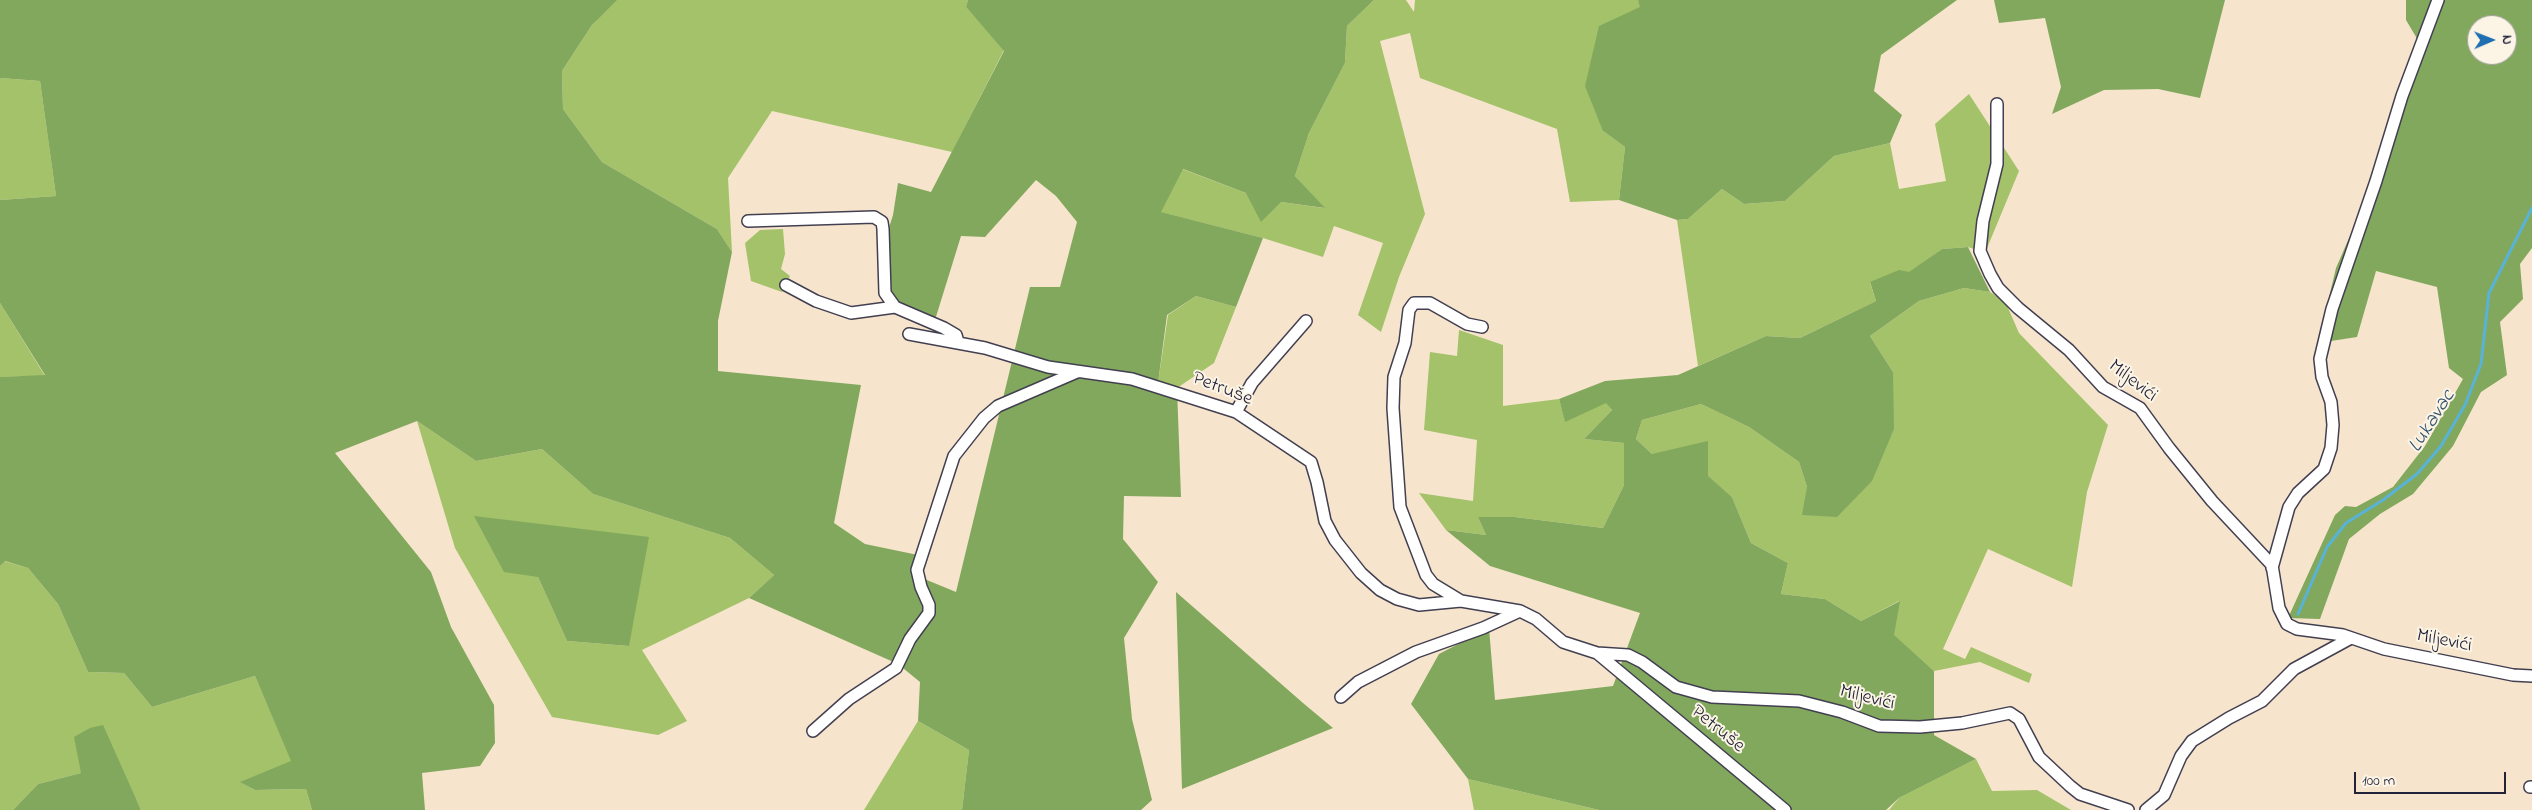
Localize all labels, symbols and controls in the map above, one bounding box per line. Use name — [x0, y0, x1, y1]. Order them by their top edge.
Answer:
north arrow — [2467, 15, 2517, 65]
text: N — [2496, 35, 2517, 45]
street label: Miljevići — [2103, 355, 2161, 409]
street label: Petruše — [1188, 368, 1256, 412]
water label: Lukavac — [2404, 386, 2462, 458]
street label: Miljevići — [2414, 625, 2474, 659]
street label: Miljevići — [1837, 681, 1897, 717]
street label: Petruše — [1685, 701, 1749, 759]
scale bar — [2357, 762, 2510, 794]
text: 100 m — [2362, 770, 2395, 792]

